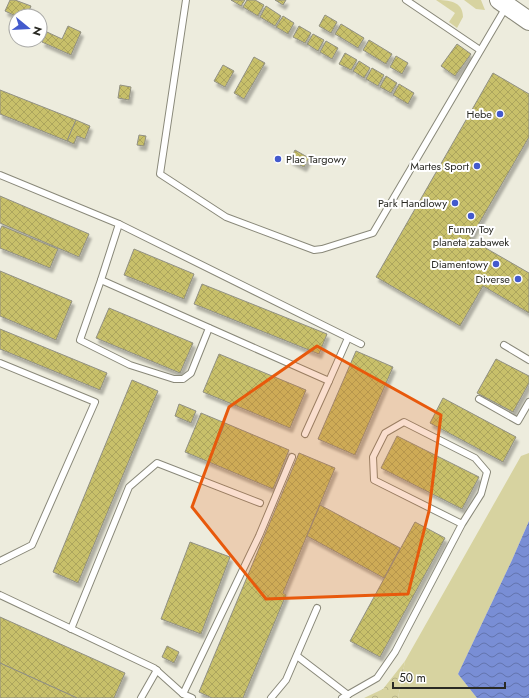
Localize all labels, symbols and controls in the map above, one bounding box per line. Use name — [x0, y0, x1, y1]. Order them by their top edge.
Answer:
north arrow — [8, 8, 48, 48]
text: N — [29, 24, 46, 38]
place label: Hebe — [467, 106, 492, 122]
marker: Hebe — [495, 109, 505, 119]
place label: Plac Targowy — [286, 151, 346, 167]
marker: Plac Targowy — [273, 154, 283, 164]
place label: Martes Sport — [410, 158, 469, 174]
marker: Martes Sport — [472, 161, 482, 171]
place label: Park Handlowy — [378, 195, 447, 211]
marker: Park Handlowy — [450, 198, 460, 208]
marker: Funny Toy planeta zabawek — [466, 211, 476, 221]
place label: Funny Toy planeta zabawek — [433, 221, 509, 250]
place label: Diamentowy — [431, 256, 488, 272]
marker: Diamentowy — [491, 259, 501, 269]
place label: Diverse — [475, 271, 510, 287]
marker: Diverse — [513, 274, 523, 284]
scale bar — [393, 664, 505, 690]
text: 50 m — [399, 669, 426, 687]

